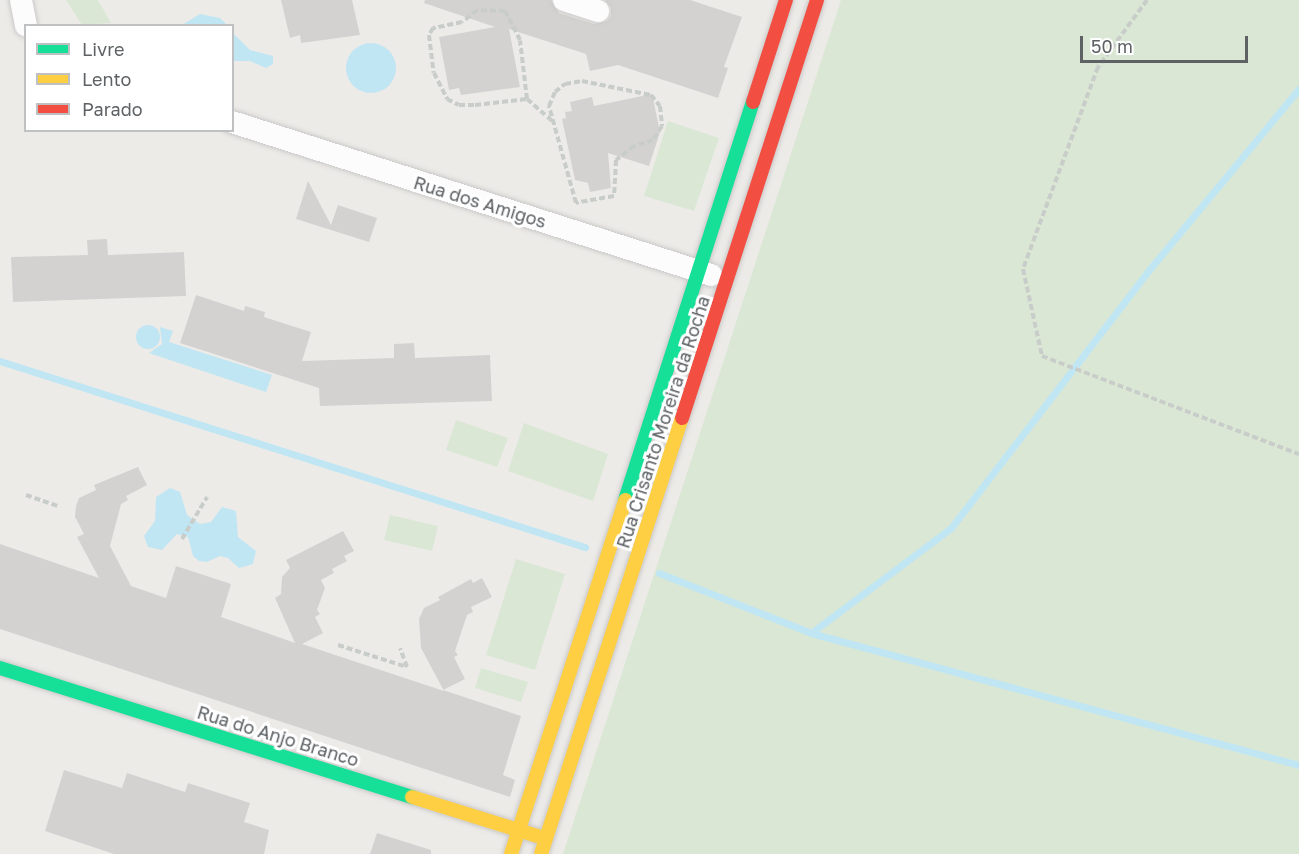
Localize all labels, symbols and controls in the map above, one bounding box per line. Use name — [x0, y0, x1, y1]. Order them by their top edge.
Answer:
legend — [24, 24, 234, 132]
scale bar — [1083, 24, 1251, 62]
text: 50 m — [1091, 35, 1133, 57]
text: Livre — [82, 38, 124, 60]
text: Lento — [82, 68, 131, 90]
text: Parado — [82, 98, 143, 120]
street label: Rua dos Amigos — [411, 172, 549, 232]
street label: Rua Crisanto Moreira da Rocha — [612, 293, 714, 551]
street label: Rua do Anjo Branco — [195, 701, 361, 771]

